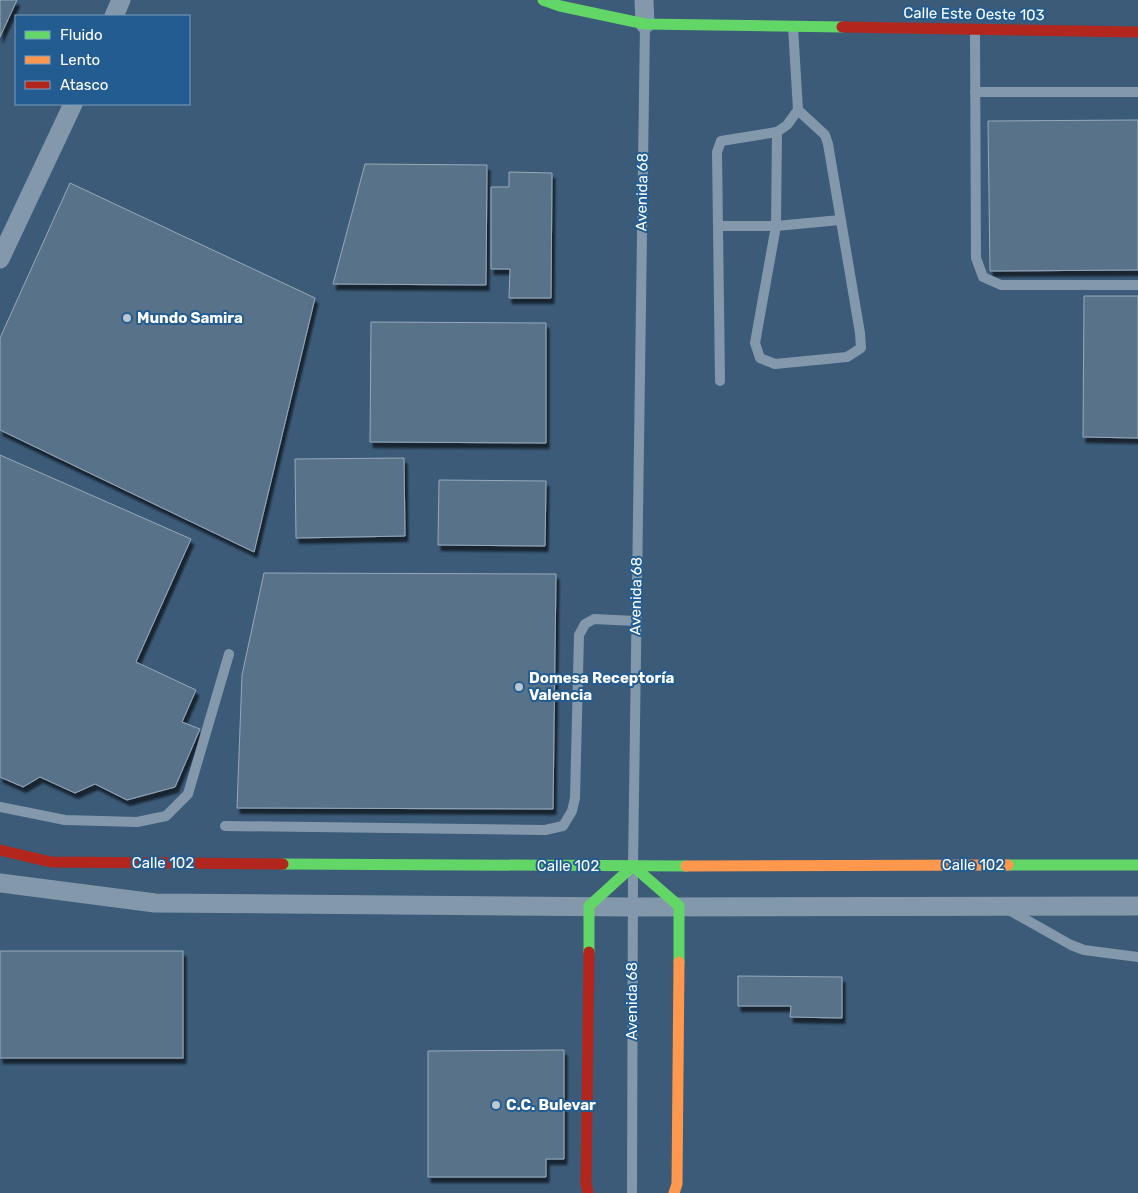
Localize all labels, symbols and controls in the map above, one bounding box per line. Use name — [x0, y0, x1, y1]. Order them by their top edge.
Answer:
street label: Calle Este Oeste 103 — [903, 4, 1045, 24]
legend — [15, 15, 190, 105]
text: Fluido — [60, 26, 103, 44]
text: Lento — [60, 51, 100, 69]
text: Atasco — [60, 76, 108, 94]
street label: Avenida 68 — [632, 153, 652, 231]
place label: Mundo Samira — [137, 309, 243, 327]
marker: Mundo Samira — [121, 312, 133, 324]
street label: Avenida 68 — [626, 557, 646, 635]
place label: Domesa Receptoría Valencia — [529, 669, 675, 704]
marker: Domesa Receptoría Valencia — [513, 681, 525, 693]
street label: Calle 102 — [132, 854, 194, 872]
street label: Calle 102 — [942, 856, 1004, 874]
street label: Calle 102 — [537, 857, 599, 875]
street label: Avenida 68 — [623, 962, 641, 1040]
place label: C.C. Bulevar — [506, 1096, 596, 1114]
marker: C.C. Bulevar — [490, 1099, 502, 1111]

